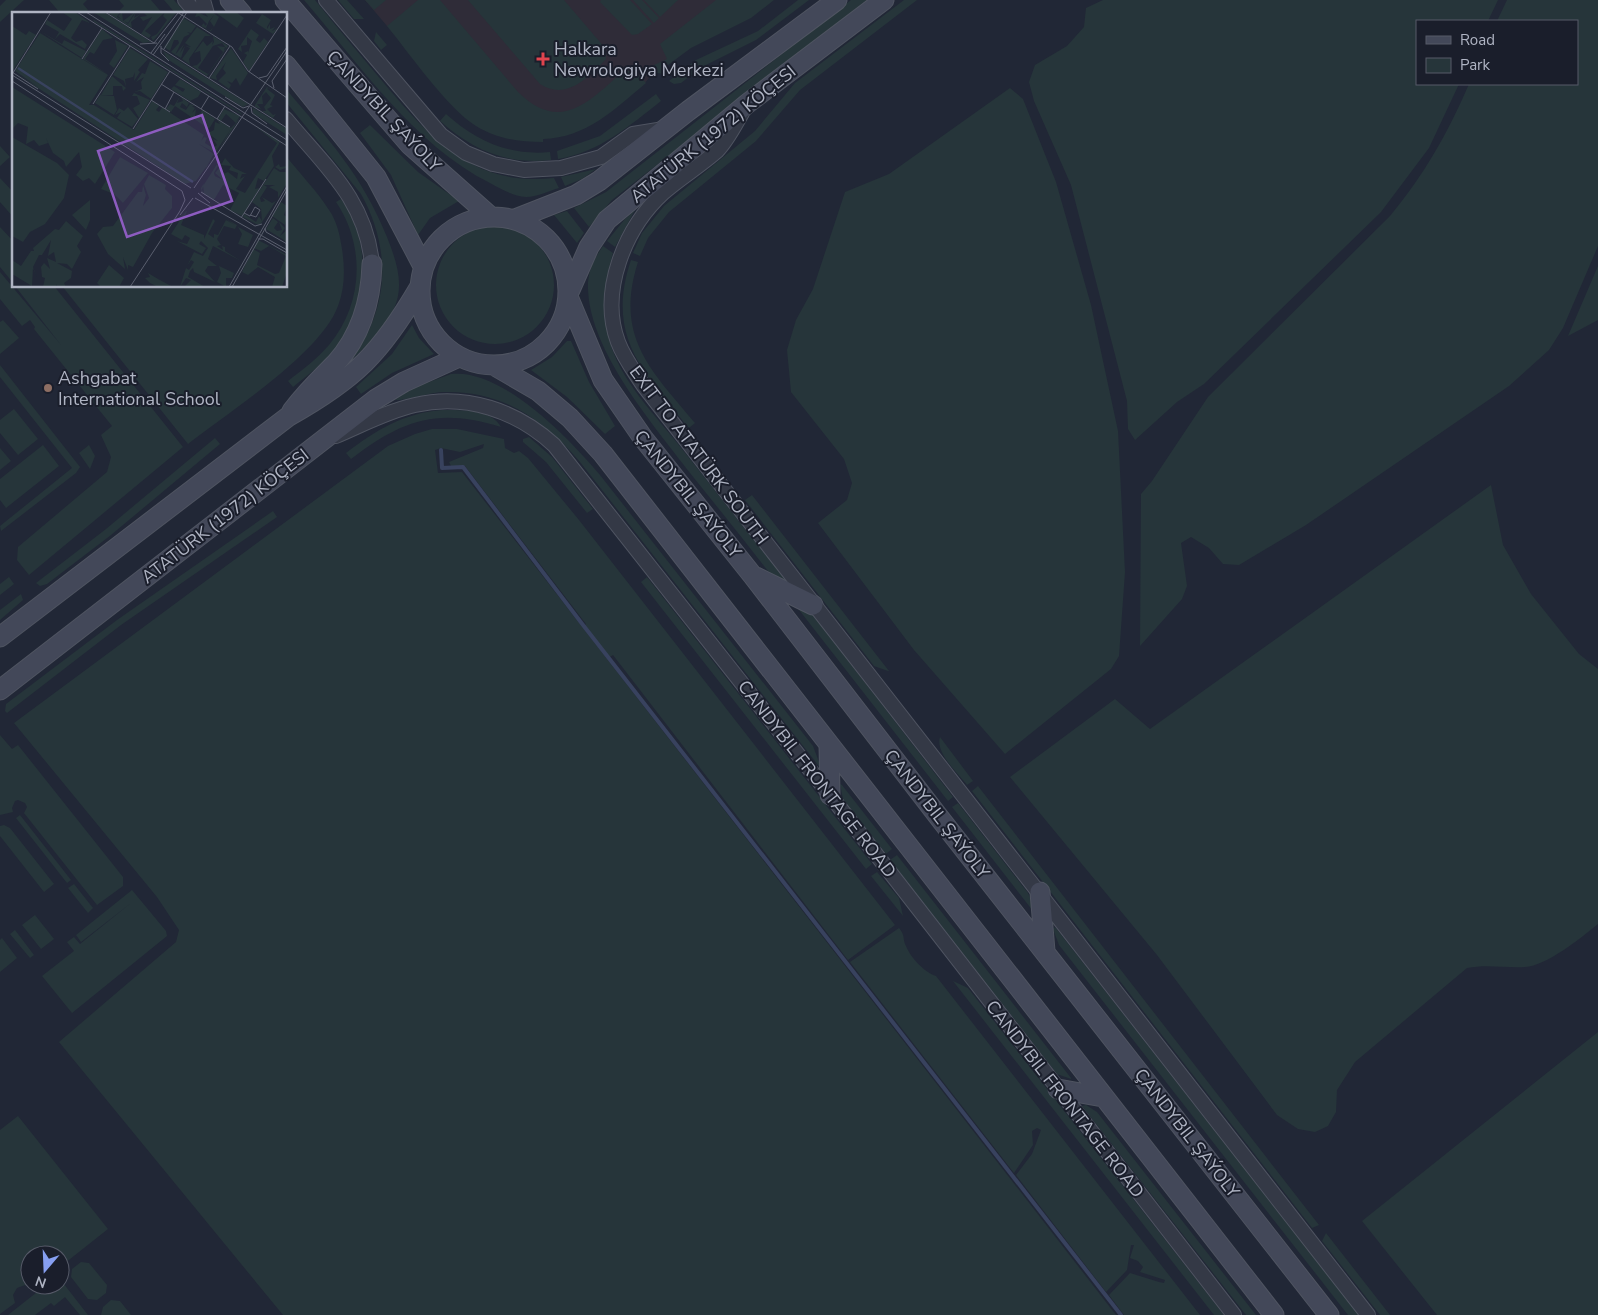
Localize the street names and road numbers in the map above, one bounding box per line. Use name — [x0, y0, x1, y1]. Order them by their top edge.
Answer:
street label: ÇANDYBIL ŞAÝOLY — [321, 45, 447, 177]
street label: ATATÜRK (1972) KÖÇESI — [625, 60, 801, 208]
street label: EXIT TO ATATÜRK SOUTH — [624, 361, 774, 549]
street label: ÇANDYBIL ŞAÝOLY — [629, 425, 747, 563]
street label: ATATÜRK (1972) KÖÇESI — [136, 443, 314, 589]
street label: CANDYBIL FRONTAGE ROAD — [732, 675, 902, 883]
street label: ÇANDYBIL ŞAÝOLY — [879, 744, 995, 884]
street label: CANDYBIL FRONTAGE ROAD — [980, 995, 1150, 1203]
street label: ÇANDYBIL ŞAÝOLY — [1129, 1063, 1245, 1203]

